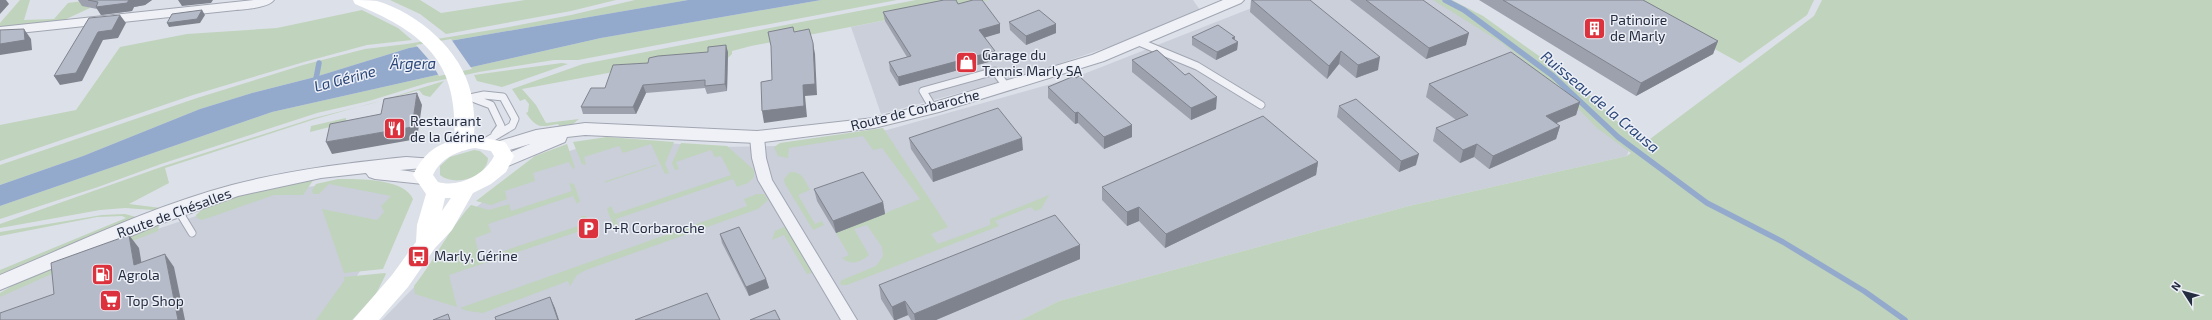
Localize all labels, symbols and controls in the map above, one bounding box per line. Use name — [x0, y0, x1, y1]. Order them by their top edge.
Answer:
place label: Patinoire de Marly — [1610, 11, 1667, 44]
building icon: Patinoire de Marly — [1582, 15, 1608, 41]
place label: Garage du Tennis Marly SA — [982, 46, 1083, 79]
water label: Ruisseau de la Crausa — [1538, 46, 1664, 156]
shop icon: Garage du Tennis Marly SA — [953, 50, 979, 76]
water label: Ärgera — [389, 54, 436, 72]
water label: La Gérine — [312, 61, 378, 95]
street label: Route de Corbaroche — [849, 85, 981, 134]
place label: Restaurant de la Gérine — [410, 112, 485, 145]
restaurant icon: Restaurant de la Gérine — [381, 116, 407, 142]
street label: Route de Chésalles — [114, 184, 233, 241]
parking icon: P+R Corbaroche — [575, 215, 601, 241]
place label: P+R Corbaroche — [604, 219, 705, 236]
bus stop icon: Marly, Gérine — [406, 243, 432, 269]
place label: Marly, Gérine — [434, 247, 518, 264]
fuel station icon: Agrola — [90, 262, 116, 288]
place label: Agrola — [118, 266, 160, 283]
north arrow — [2164, 272, 2204, 312]
text: N — [2168, 279, 2183, 293]
supermarket icon: Top Shop — [97, 288, 123, 314]
place label: Top Shop — [126, 292, 184, 309]

